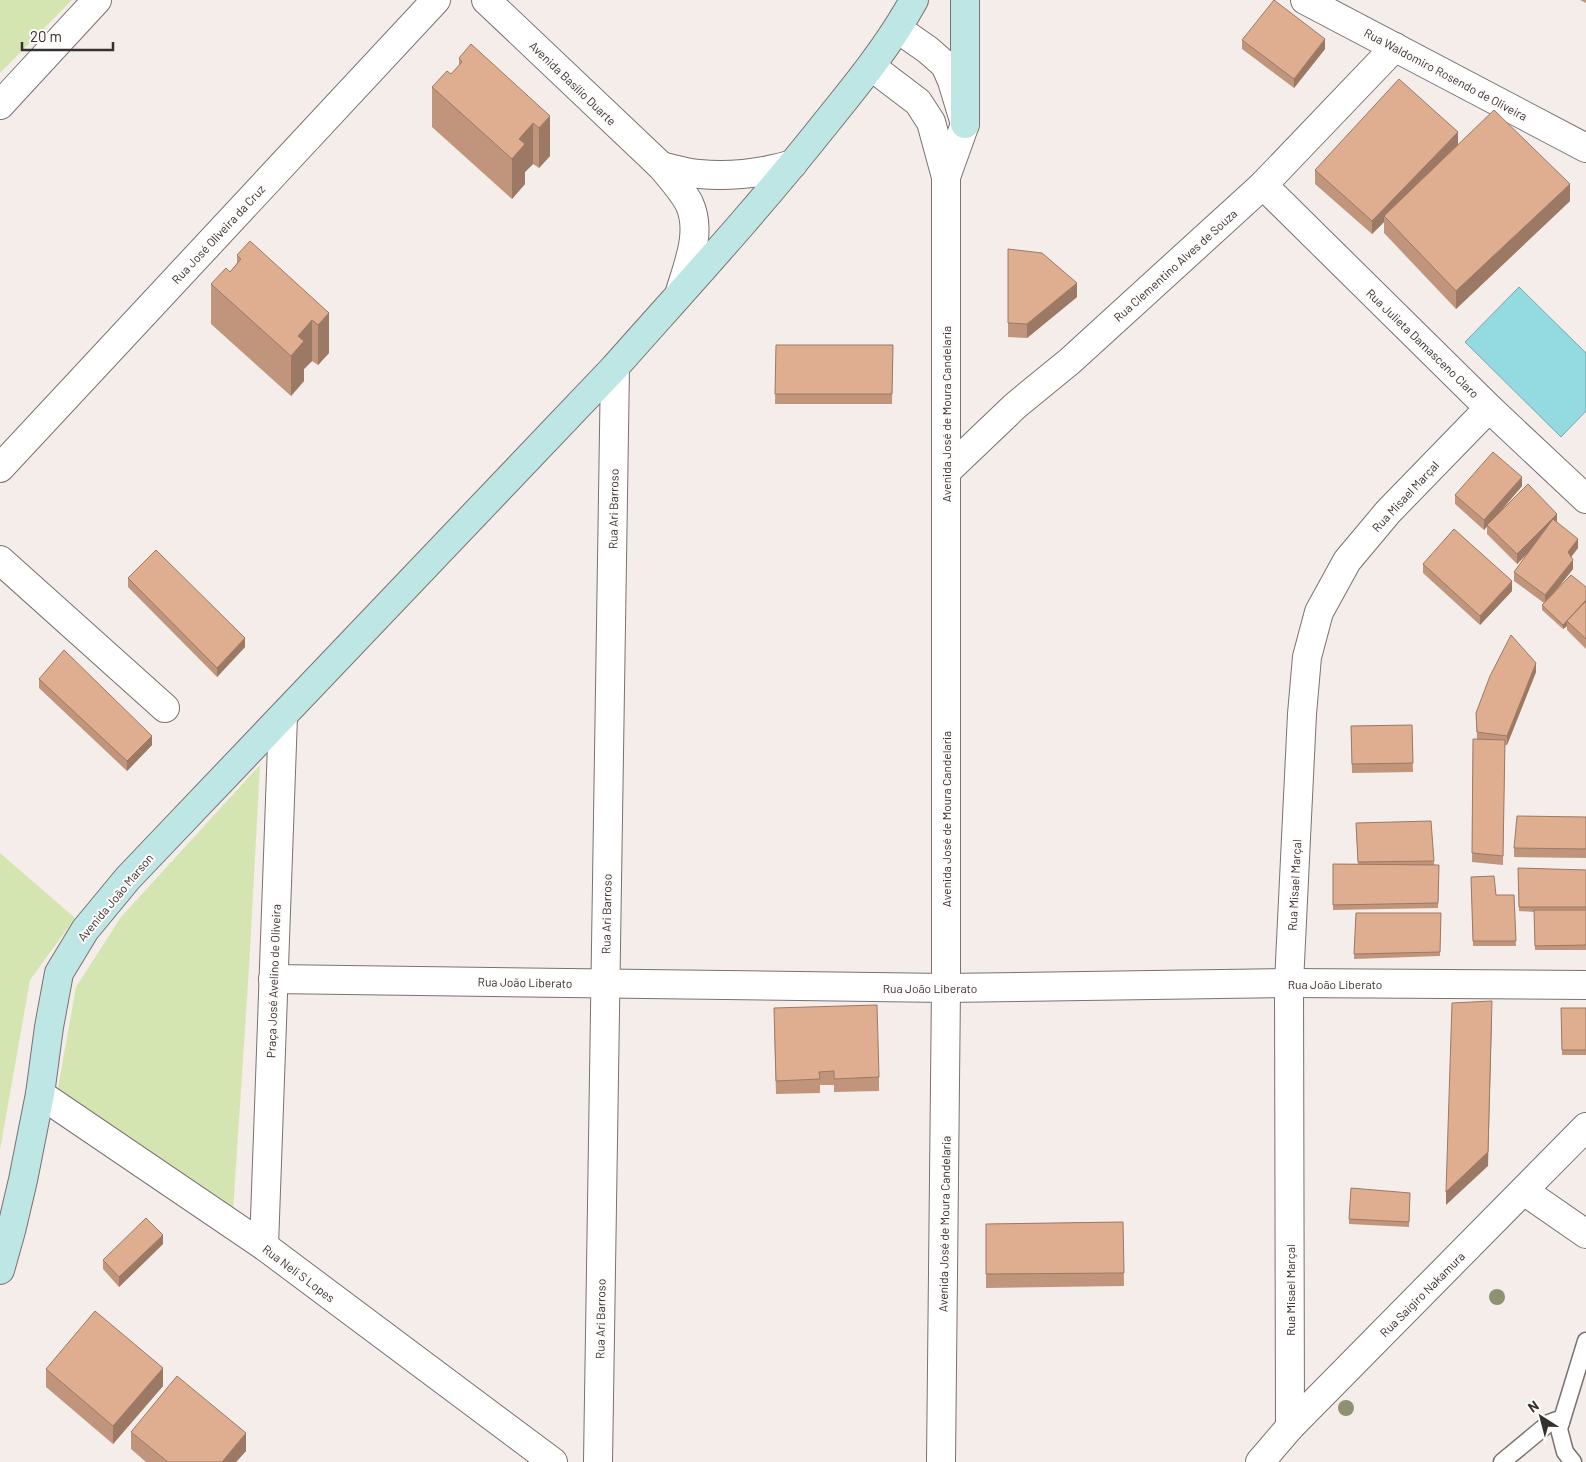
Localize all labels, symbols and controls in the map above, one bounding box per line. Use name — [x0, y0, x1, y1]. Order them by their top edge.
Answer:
scale bar — [22, 20, 114, 52]
street label: Rua Waldomiro Rosendo de Oliveira — [1362, 25, 1530, 123]
text: 20 m — [30, 27, 62, 45]
street label: Avenida Basílio Duarte — [527, 38, 619, 128]
street label: Rua José Oliveira da Cruz — [169, 182, 267, 286]
street label: Rua Clementino Alves de Souza — [1110, 206, 1240, 324]
street label: Rua Julieta Damasceno Claro — [1364, 286, 1482, 400]
street label: Avenida José de Moura Candelaria — [939, 326, 953, 502]
street label: Rua Misael Marçal — [1369, 458, 1441, 534]
street label: Rua Ari Barroso — [605, 469, 621, 549]
street label: Avenida José de Moura Candelaria — [939, 731, 953, 907]
street label: Rua Misael Marçal — [1285, 839, 1303, 931]
street label: Avenida João Marson — [74, 850, 156, 944]
street label: Rua Ari Barroso — [598, 874, 614, 954]
street label: Praça José Avelino de Oliveira — [263, 904, 283, 1058]
street label: Rua João Liberato — [478, 974, 572, 990]
street label: Rua João Liberato — [1288, 977, 1382, 991]
street label: Rua João Liberato — [883, 981, 977, 995]
street label: Avenida José de Moura Candelaria — [935, 1136, 953, 1312]
street label: Rua Neli S Lopes — [260, 1241, 338, 1305]
street label: Rua Misael Marçal — [1283, 1244, 1297, 1336]
street label: Rua Saigiro Nakamura — [1377, 1249, 1467, 1339]
street label: Rua Ari Barroso — [592, 1279, 608, 1359]
north arrow — [1516, 1392, 1566, 1442]
text: N — [1524, 1396, 1542, 1416]

